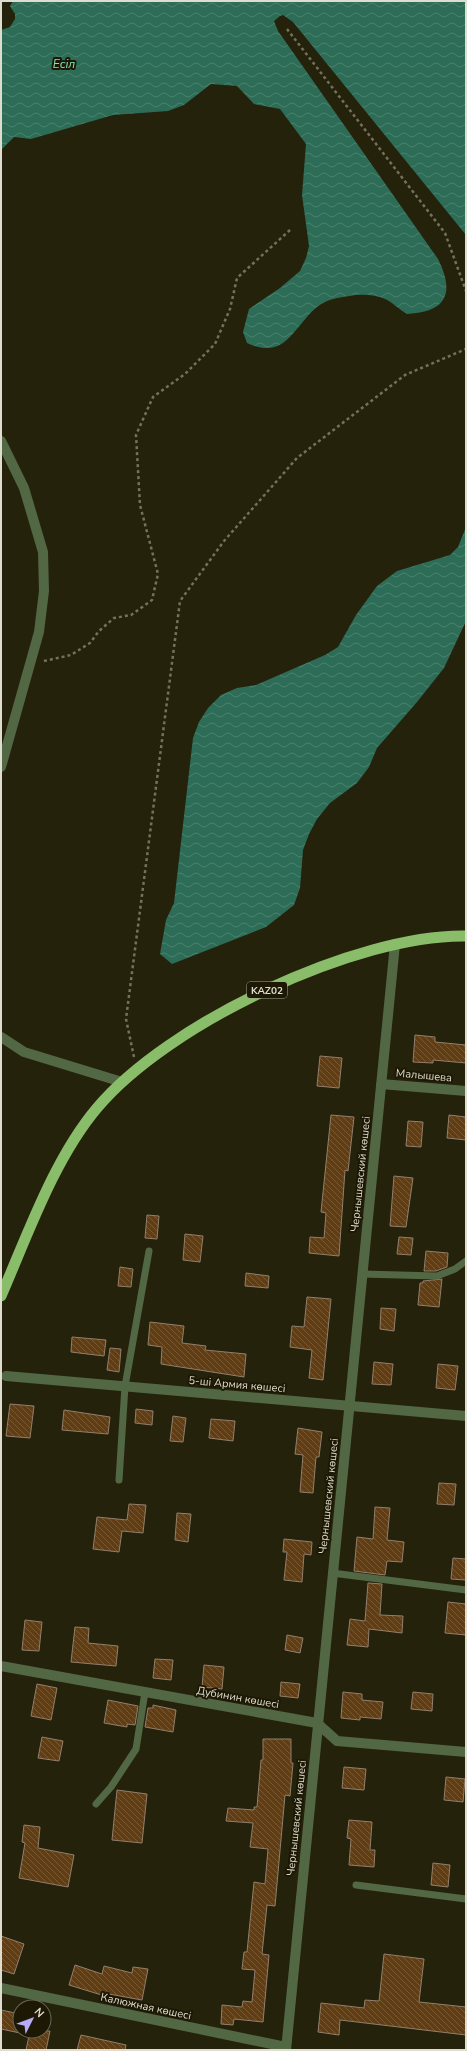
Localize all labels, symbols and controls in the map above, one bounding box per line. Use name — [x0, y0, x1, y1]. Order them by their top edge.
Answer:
water label: Есіл — [53, 56, 75, 72]
road number: KAZ02 — [247, 982, 287, 998]
street label: Малышева — [395, 1066, 453, 1085]
street label: Чернышевский көшесі — [347, 1115, 374, 1233]
street label: 5-ші Армия көшесі — [188, 1373, 286, 1396]
street label: Чернышевский көшесі — [315, 1437, 342, 1555]
street label: Дубинин көшесі — [195, 1683, 280, 1712]
street label: Чернышевский көшесі — [283, 1759, 310, 1877]
street label: Калюжная көшесі — [99, 1990, 193, 2023]
north arrow — [12, 1999, 52, 2039]
text: N — [31, 2005, 47, 2021]

